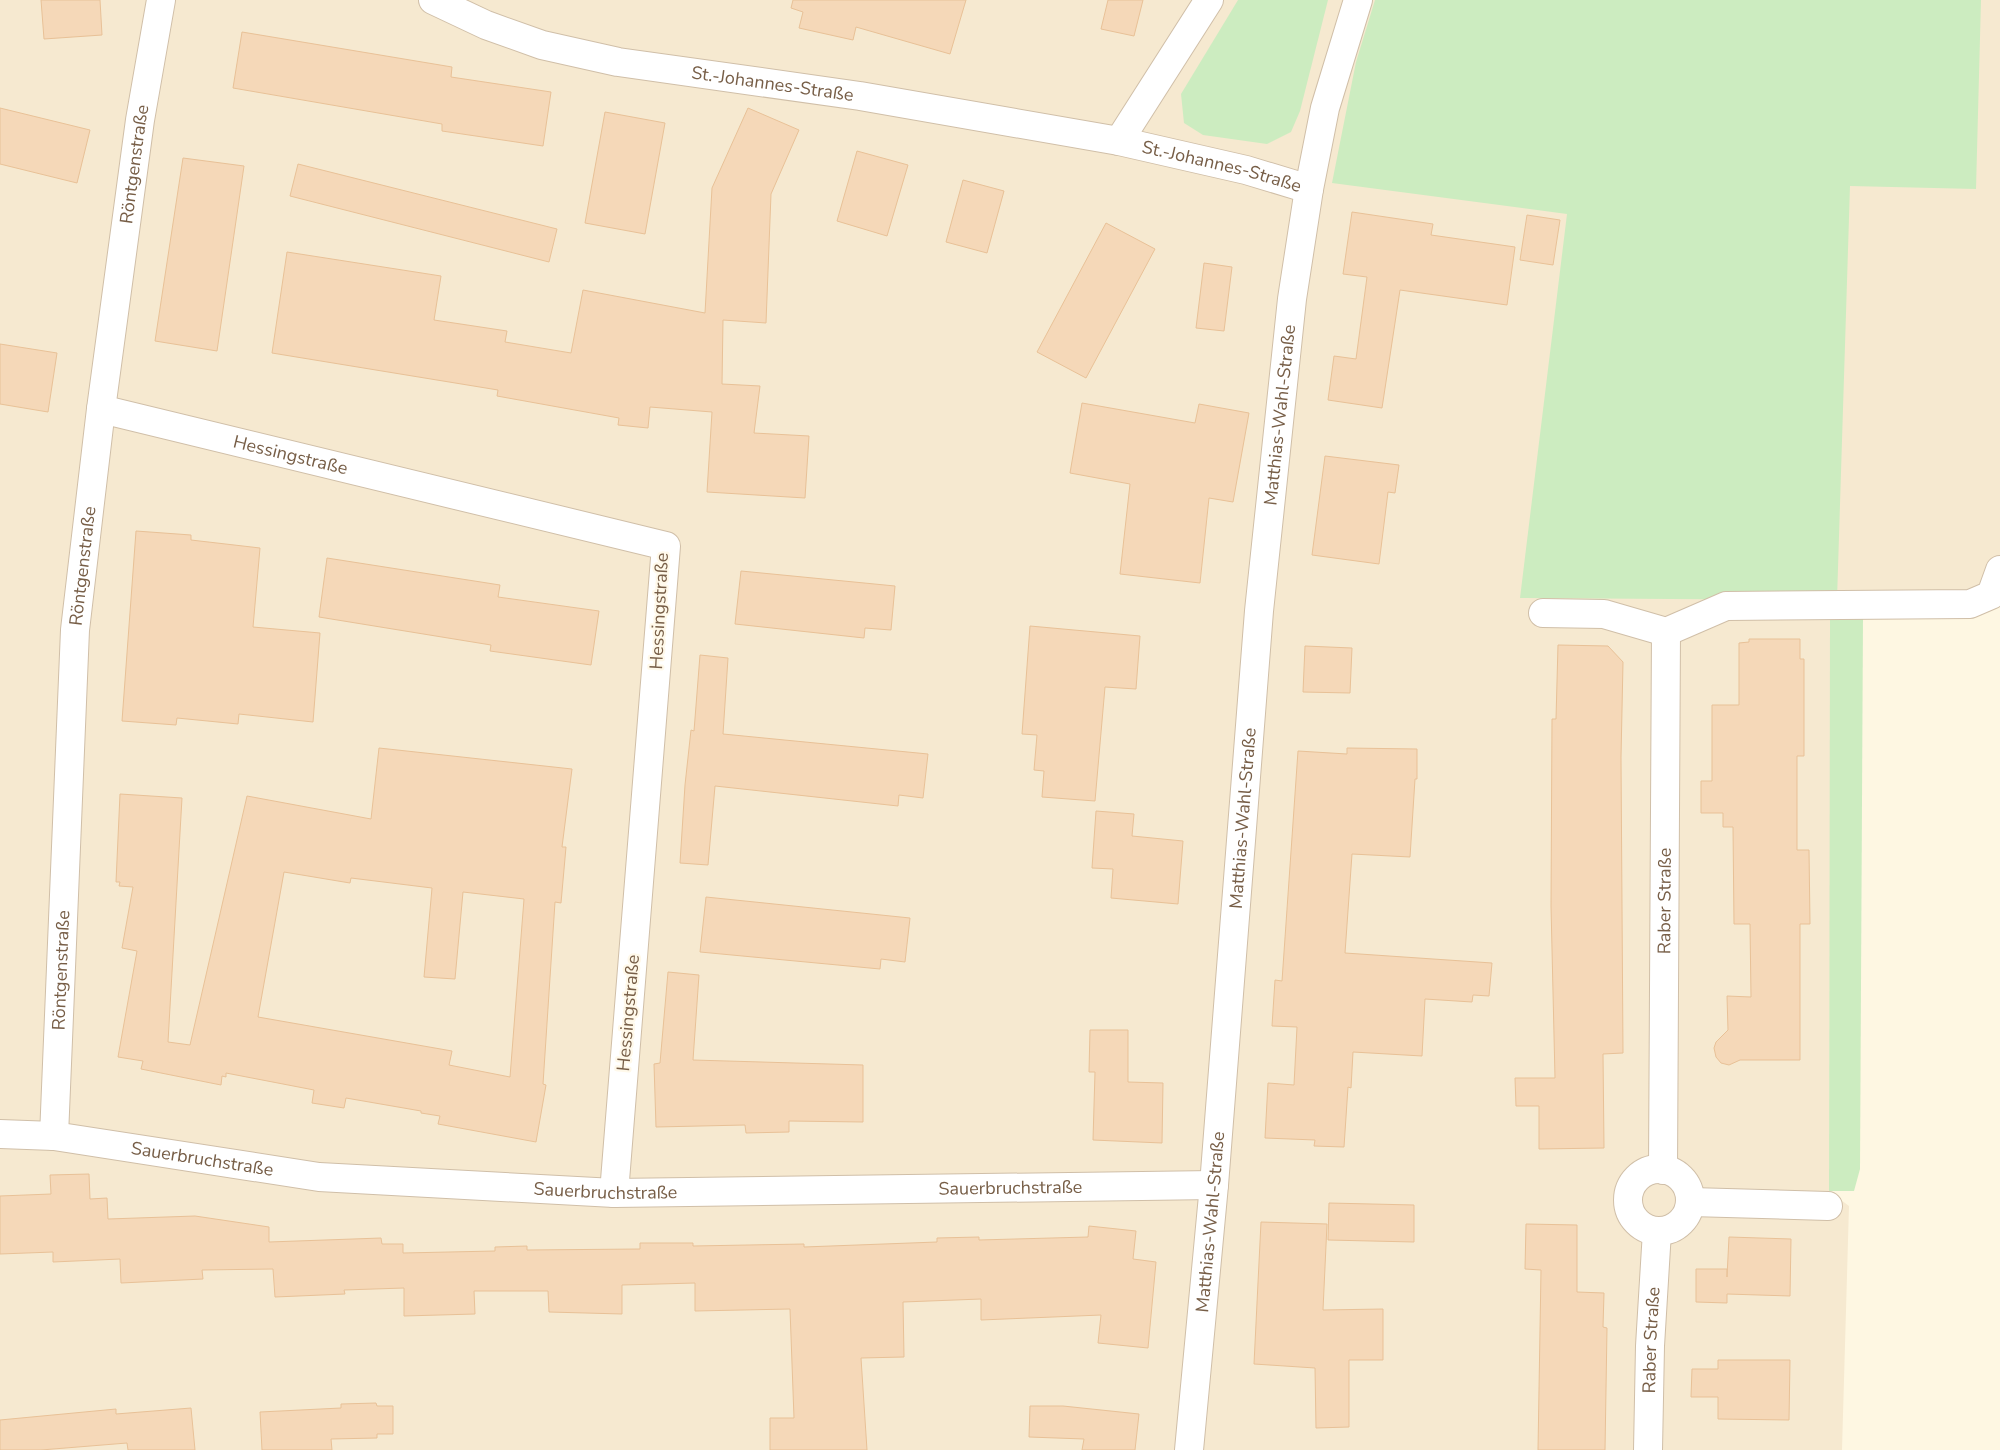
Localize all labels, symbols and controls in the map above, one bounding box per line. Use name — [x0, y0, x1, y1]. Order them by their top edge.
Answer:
street label: St.-Johannes-Straße — [690, 60, 855, 107]
street label: Röntgenstraße — [114, 103, 154, 225]
street label: St.-Johannes-Straße — [1140, 135, 1304, 198]
street label: Matthias-Wahl-Straße — [1258, 323, 1301, 507]
street label: Hessingstraße — [231, 429, 350, 480]
street label: Röntgenstraße — [64, 505, 101, 627]
street label: Hessingstraße — [644, 552, 674, 670]
street label: Matthias-Wahl-Straße — [1224, 727, 1262, 910]
street label: Raber Straße — [1652, 848, 1677, 954]
street label: Röntgenstraße — [46, 910, 75, 1031]
street label: Hessingstraße — [611, 954, 645, 1072]
street label: Matthias-Wahl-Straße — [1190, 1131, 1230, 1314]
street label: Sauerbruchstraße — [129, 1136, 275, 1182]
street label: Sauerbruchstraße — [938, 1175, 1082, 1201]
street label: Sauerbruchstraße — [533, 1177, 677, 1205]
street label: Raber Straße — [1637, 1286, 1666, 1394]

